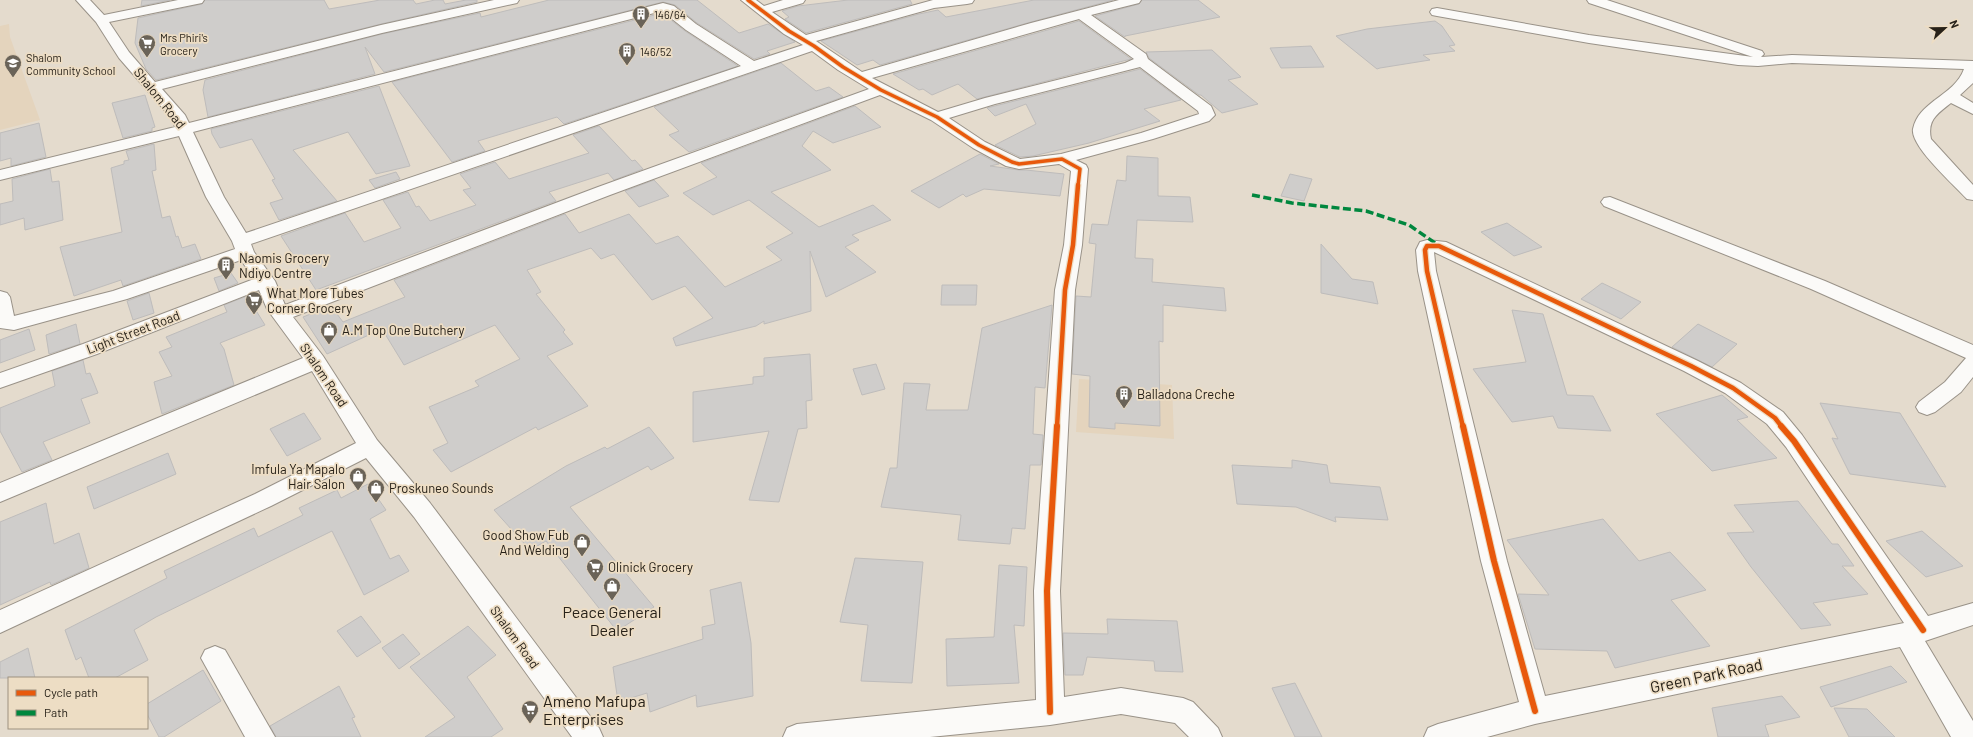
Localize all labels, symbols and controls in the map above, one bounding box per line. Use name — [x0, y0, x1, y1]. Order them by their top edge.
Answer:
building icon: 146/64 — [631, 4, 651, 29]
place label: 146/64 — [654, 8, 686, 21]
north arrow — [1925, 8, 1965, 48]
text: N — [1947, 18, 1962, 30]
place label: Mrs Phiri's Grocery — [160, 31, 208, 57]
supermarket icon: Mrs Phiri's Grocery — [137, 33, 157, 58]
building icon: 146/52 — [617, 41, 637, 66]
place label: 146/52 — [640, 45, 672, 58]
place label: Shalom Community School — [26, 51, 115, 77]
school or university icon: Shalom Community School — [3, 53, 23, 78]
street label: Shalom Road — [131, 64, 189, 132]
place label: Naomis Grocery Ndiyo Centre — [239, 250, 329, 281]
building icon: Naomis Grocery Ndiyo Centre — [216, 255, 236, 280]
place label: What More Tubes Corner Grocery — [267, 285, 364, 316]
supermarket icon: What More Tubes Corner Grocery — [244, 290, 264, 315]
street label: Light Street Road — [84, 307, 182, 357]
shop icon: A.M Top One Butchery — [319, 320, 339, 345]
place label: A.M Top One Butchery — [342, 322, 464, 338]
street label: Shalom Road — [297, 340, 351, 410]
building icon: Balladona Creche — [1114, 384, 1134, 409]
place label: Balladona Creche — [1137, 386, 1235, 402]
place label: Imfula Ya Mapalo Hair Salon — [251, 461, 345, 492]
shop icon: Imfula Ya Mapalo Hair Salon — [348, 466, 368, 491]
shop icon: Proskuneo Sounds — [366, 478, 386, 503]
place label: Proskuneo Sounds — [389, 480, 494, 496]
place label: Good Show Fub And Welding — [483, 527, 569, 558]
shop icon: Good Show Fub And Welding — [572, 532, 592, 557]
supermarket icon: Olinick Grocery — [585, 557, 605, 582]
place label: Olinick Grocery — [608, 559, 693, 575]
shop icon: Peace General Dealer — [602, 576, 622, 601]
place label: Peace General Dealer — [563, 602, 661, 639]
street label: Shalom Road — [487, 603, 543, 671]
street label: Green Park Road — [1648, 654, 1764, 696]
legend — [8, 677, 148, 729]
text: Cycle path — [44, 685, 98, 699]
place label: Ameno Mafupa Enterprises — [543, 691, 646, 728]
supermarket icon: Ameno Mafupa Enterprises — [520, 699, 540, 724]
text: Path — [44, 705, 68, 719]

